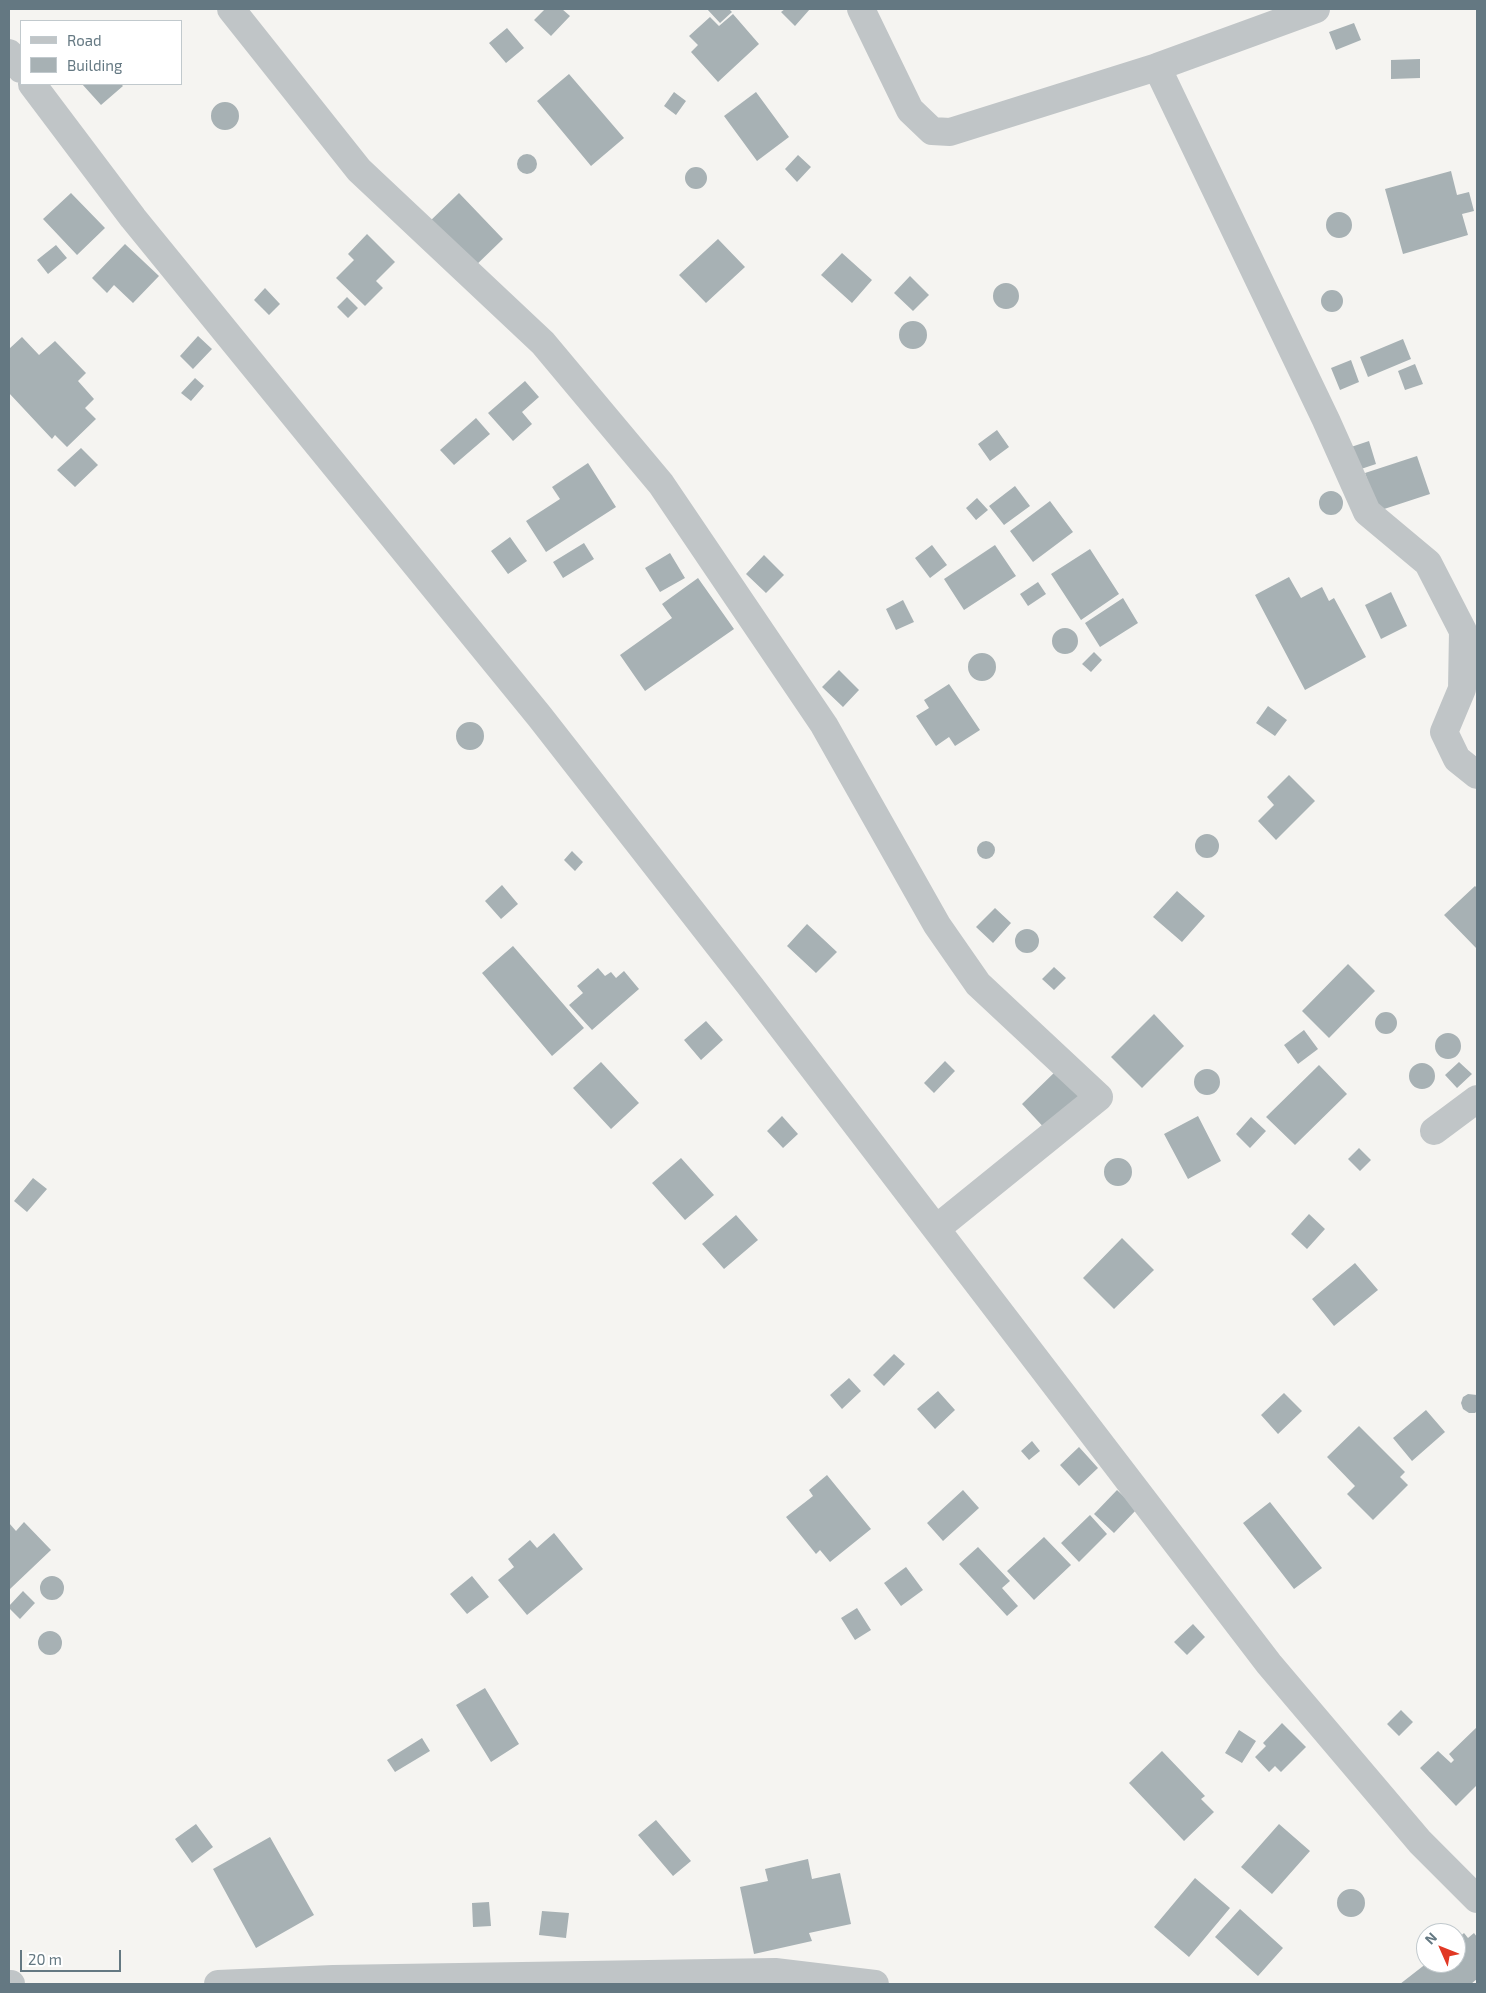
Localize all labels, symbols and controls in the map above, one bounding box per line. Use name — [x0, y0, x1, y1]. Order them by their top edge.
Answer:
legend — [20, 20, 182, 85]
text: Road — [67, 31, 102, 49]
text: Building — [67, 56, 122, 74]
north arrow — [1416, 1923, 1466, 1973]
text: N — [1421, 1928, 1440, 1947]
scale bar — [22, 1940, 124, 1972]
text: 20 m — [28, 1950, 62, 1968]

